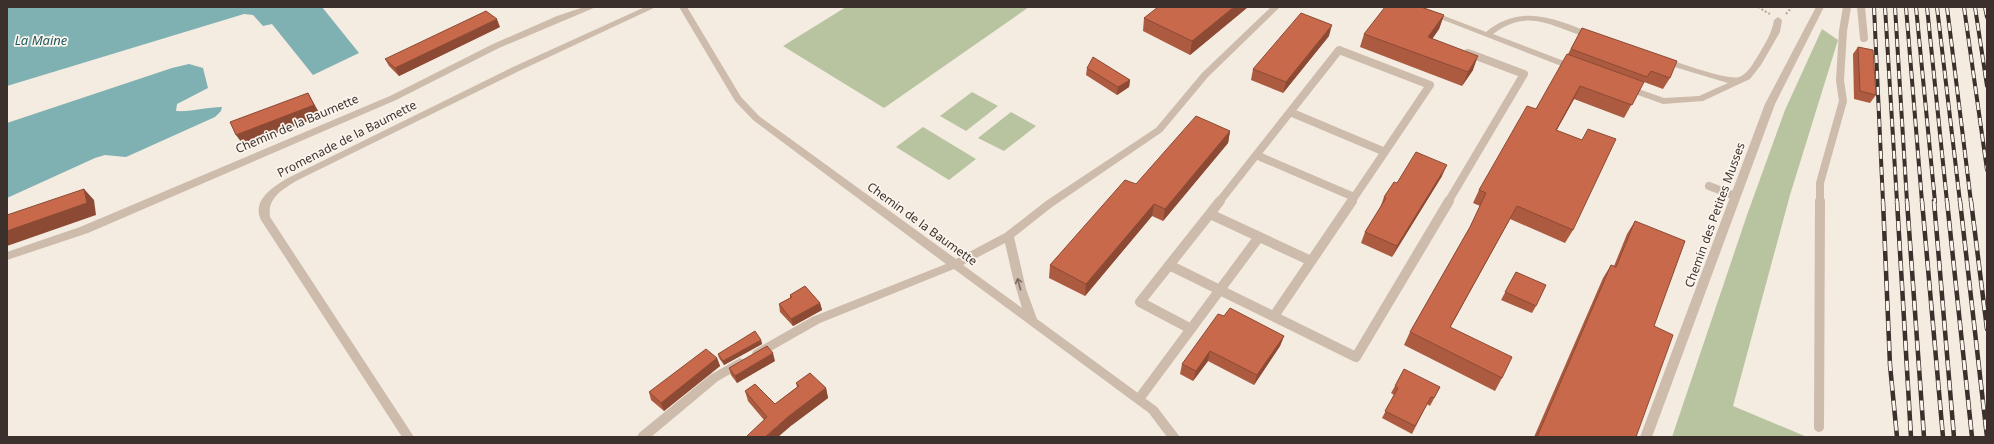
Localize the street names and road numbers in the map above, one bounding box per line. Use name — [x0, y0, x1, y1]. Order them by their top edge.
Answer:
street label: Chemin de la Baumette — [233, 90, 361, 157]
street label: Promenade de la Baumette — [274, 96, 420, 181]
street label: Chemin des Petites Musses — [1680, 140, 1749, 290]
street label: Chemin de la Baumette — [864, 178, 981, 269]

